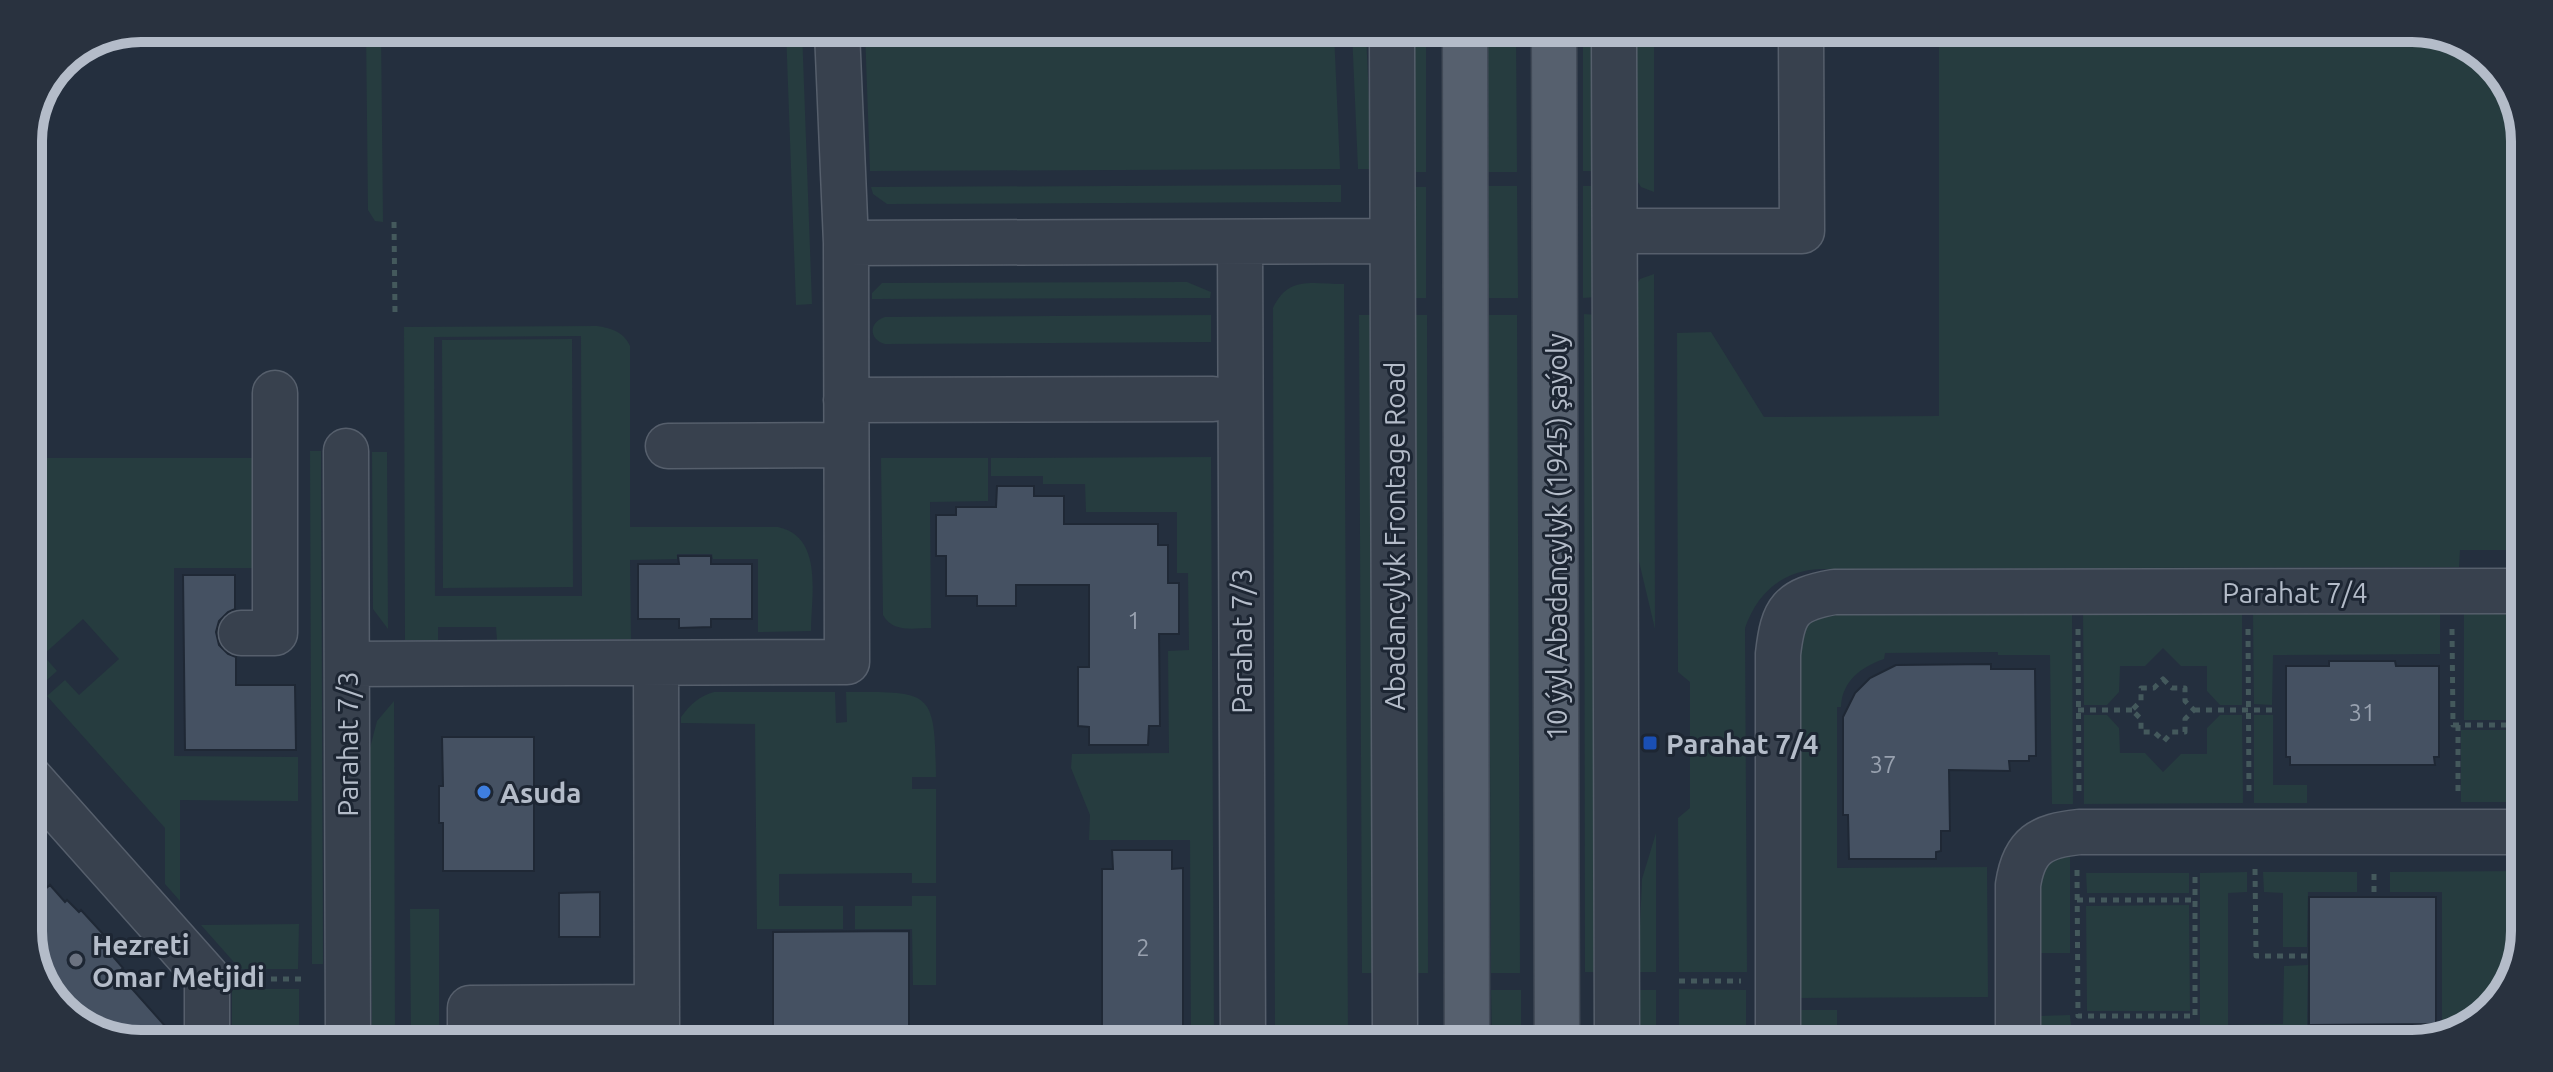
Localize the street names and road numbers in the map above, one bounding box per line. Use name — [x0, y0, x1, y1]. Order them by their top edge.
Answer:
street label: 10 ýyl Abadançylyk (1945) şaýoly — [1541, 333, 1573, 741]
street label: Abadancylyk Frontage Road — [1379, 362, 1410, 710]
street label: Parahat 7/3 — [1226, 568, 1257, 714]
street label: Parahat 7/4 — [2222, 577, 2368, 608]
street label: Parahat 7/3 — [332, 671, 363, 817]

